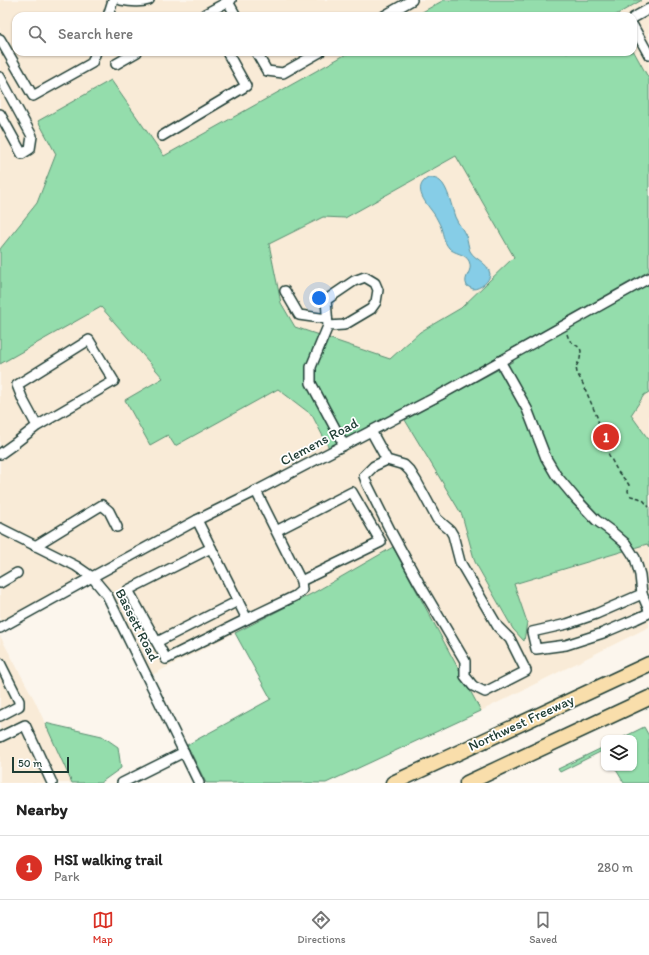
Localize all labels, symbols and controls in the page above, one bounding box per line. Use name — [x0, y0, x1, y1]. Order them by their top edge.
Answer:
search box — [12, 12, 637, 56]
icon: search — [26, 23, 48, 45]
text: Search here — [58, 25, 133, 43]
your location — [309, 288, 329, 308]
street label: Clemens Road — [277, 414, 361, 470]
pin: 1 — [593, 422, 619, 452]
street label: Bassett Road — [111, 586, 163, 664]
street label: Northwest Freeway — [465, 691, 577, 755]
map controls — [601, 735, 637, 771]
button: layers — [601, 735, 637, 771]
scale bar — [12, 755, 69, 774]
text: 50 m — [18, 757, 42, 770]
text: Nearby — [16, 799, 68, 819]
text: HSI walking trail — [54, 851, 163, 869]
text: 1 — [26, 860, 32, 875]
text: 280 m — [597, 860, 633, 875]
text: Park — [54, 869, 80, 884]
tab: Map — [92, 909, 114, 946]
tab: Directions — [297, 909, 346, 946]
tab: Saved — [529, 909, 557, 946]

